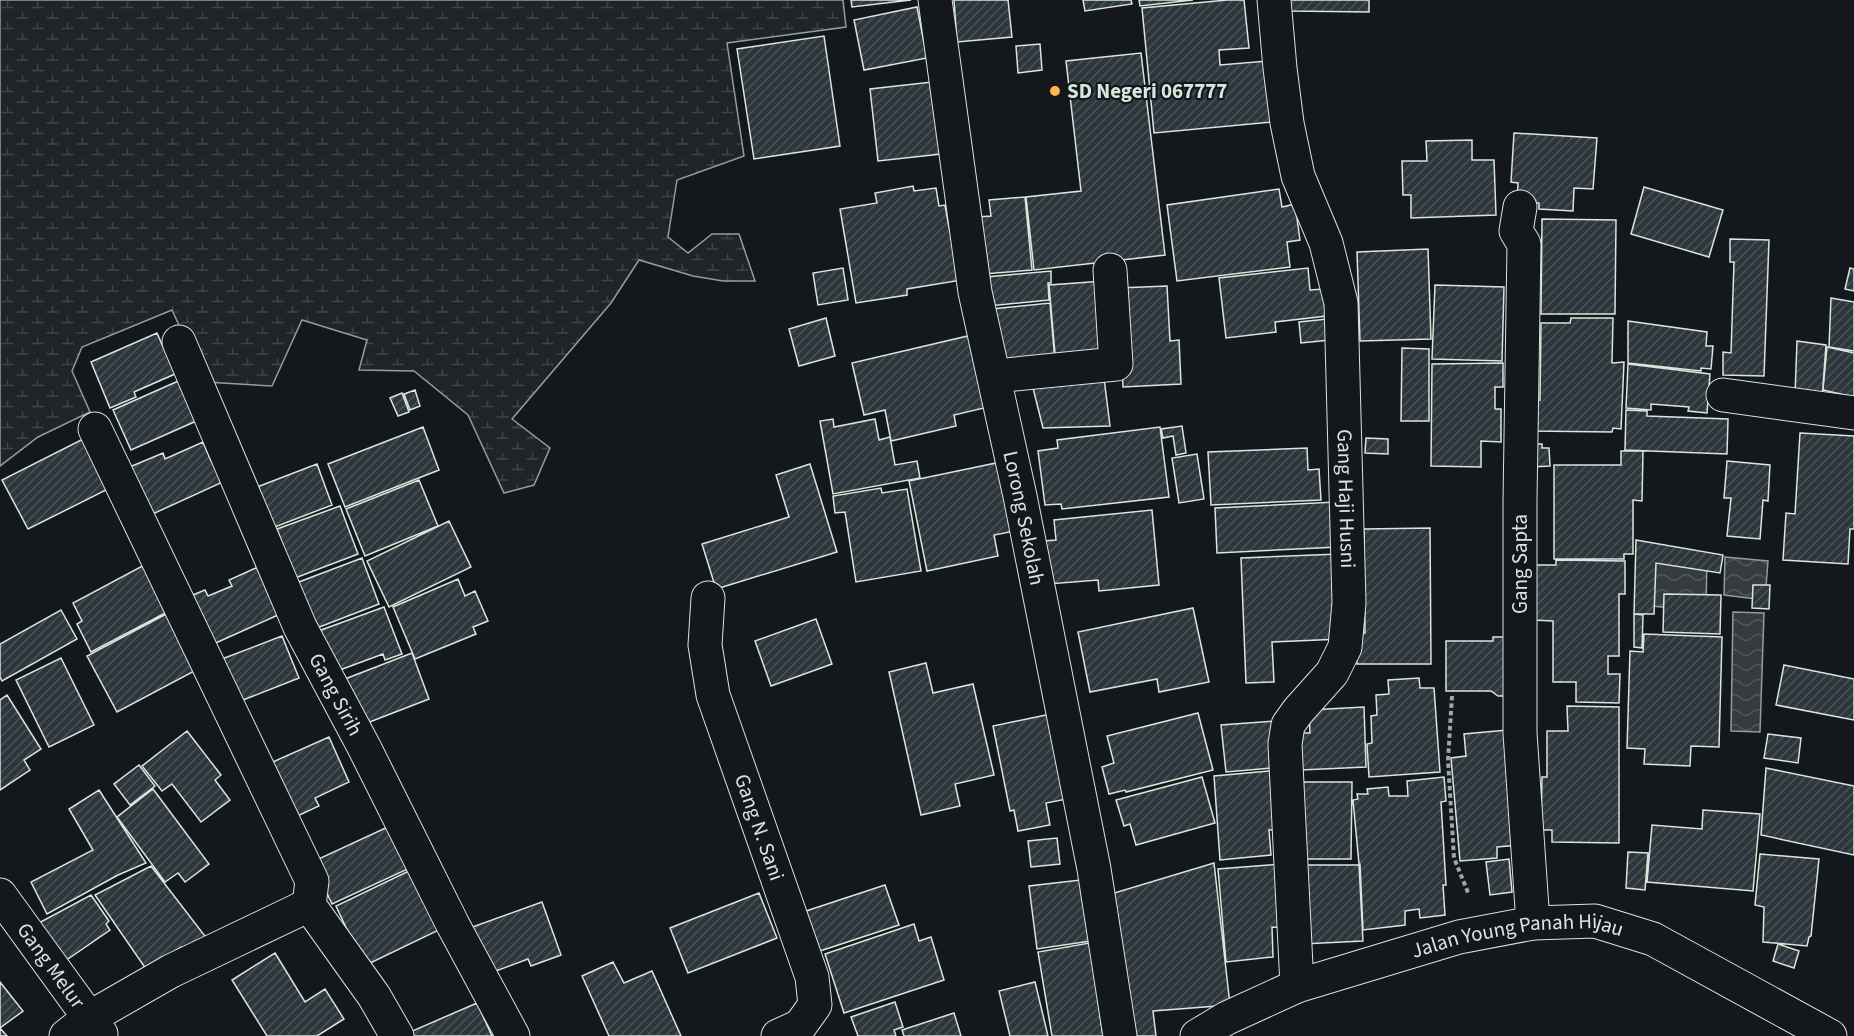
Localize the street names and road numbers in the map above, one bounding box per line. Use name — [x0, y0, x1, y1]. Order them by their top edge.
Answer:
street label: Gang Haji Husni — [1329, 429, 1363, 569]
street label: Lorong Sekolah — [995, 448, 1052, 588]
street label: Gang Sapta — [1505, 514, 1535, 614]
street label: Gang Sirih — [301, 648, 370, 741]
street label: Gang N. Sani — [727, 770, 792, 885]
street label: Jalan Young Panah Hijau — [1408, 906, 1628, 966]
street label: Gang Melur — [10, 916, 93, 1015]

